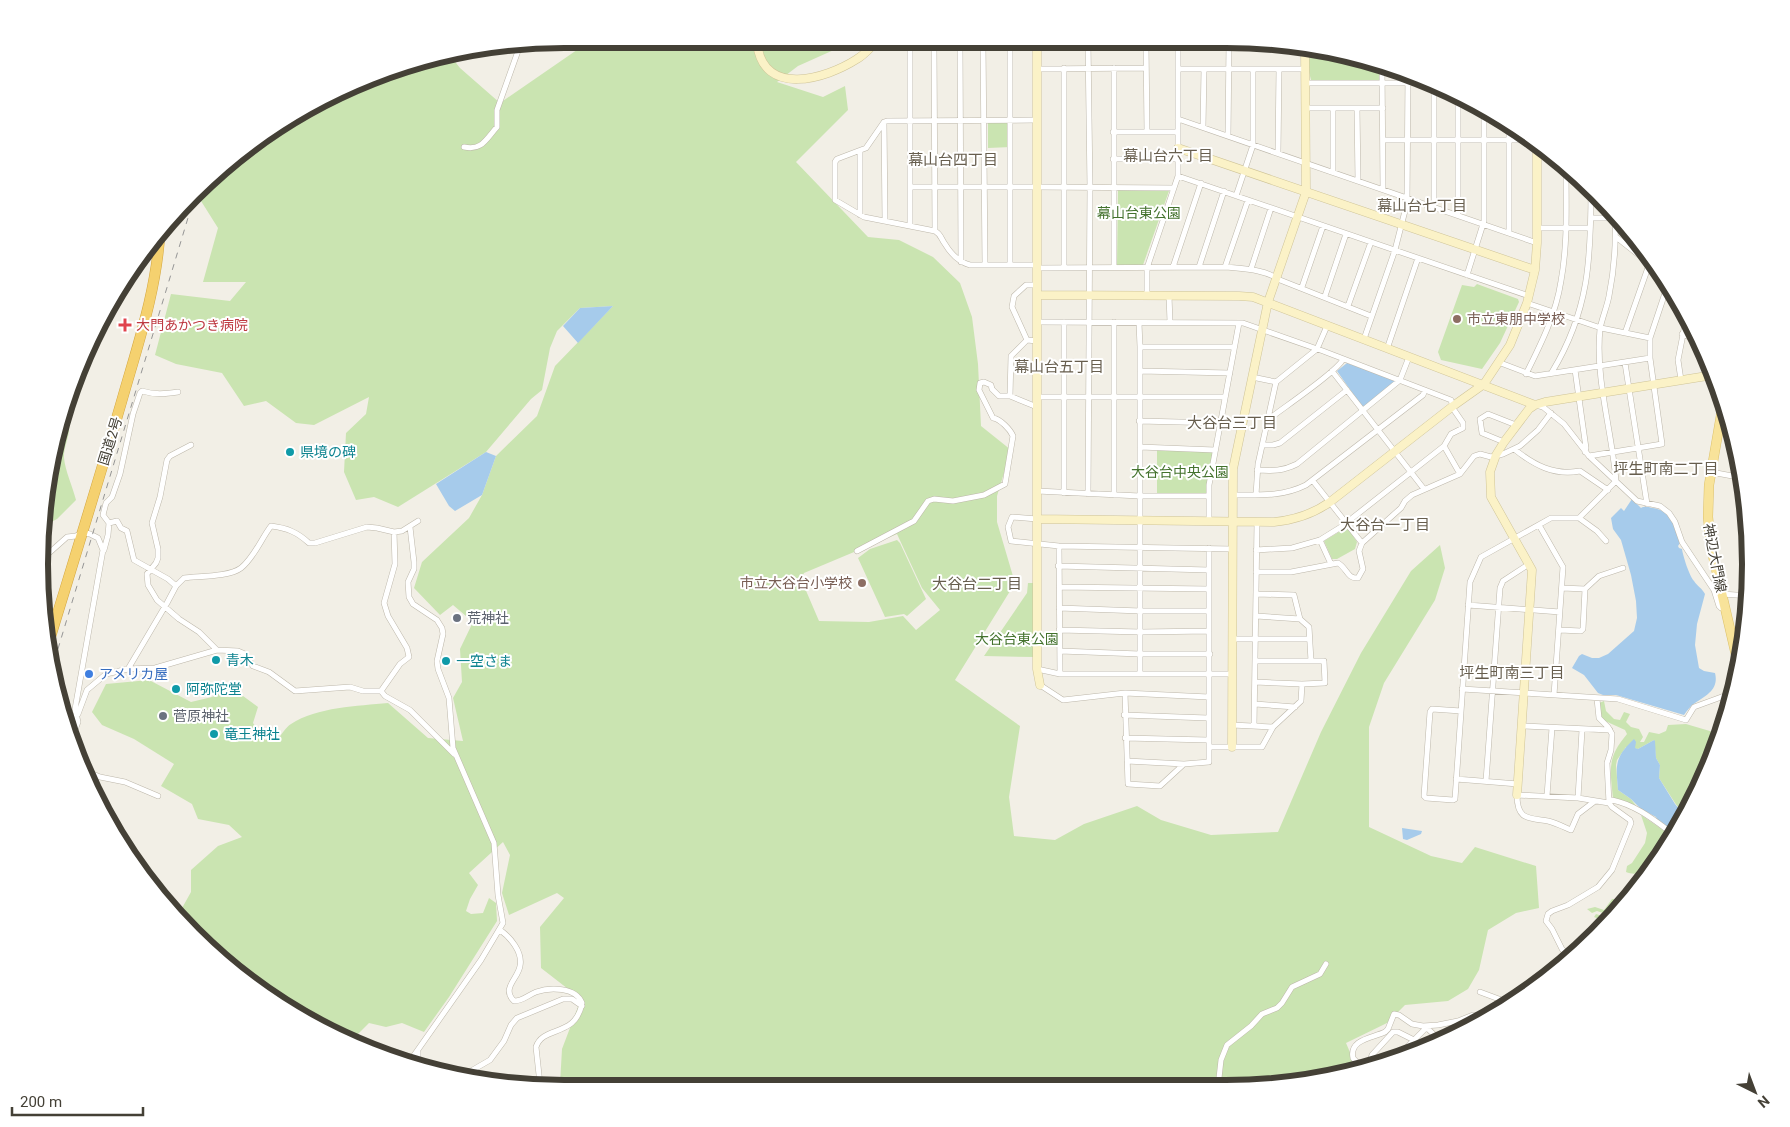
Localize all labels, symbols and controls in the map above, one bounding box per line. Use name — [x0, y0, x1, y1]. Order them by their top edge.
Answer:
district label: 幕山台六丁目 — [1123, 147, 1213, 165]
district label: 幕山台四丁目 — [908, 151, 998, 169]
district label: 幕山台七丁目 — [1377, 197, 1467, 215]
park label: 幕山台東公園 — [1097, 205, 1181, 221]
place label: 市立東朋中学校 — [1467, 311, 1565, 327]
marker: 市立東朋中学校 — [1451, 313, 1463, 325]
place label: 大門あかつき病院 — [136, 317, 248, 333]
marker: 大門あかつき病院 — [118, 318, 132, 332]
district label: 幕山台五丁目 — [1014, 358, 1104, 376]
district label: 大谷台三丁目 — [1187, 414, 1277, 432]
street label: 国道2号 — [95, 415, 125, 467]
place label: 県境の碑 — [300, 444, 356, 460]
marker: 県境の碑 — [284, 446, 296, 458]
district label: 坪生町南二丁目 — [1613, 460, 1719, 478]
park label: 大谷台中央公園 — [1131, 464, 1229, 480]
district label: 大谷台一丁目 — [1340, 516, 1430, 534]
street label: 神辺大門線 — [1700, 522, 1730, 594]
place label: 市立大谷台小学校 — [740, 575, 852, 591]
district label: 大谷台二丁目 — [932, 575, 1022, 593]
marker: 市立大谷台小学校 — [856, 577, 868, 589]
place label: 荒神社 — [467, 610, 509, 626]
marker: 荒神社 — [451, 612, 463, 624]
park label: 大谷台東公園 — [975, 631, 1059, 647]
place label: 青木 — [226, 652, 254, 668]
place label: 一空さま — [456, 653, 512, 669]
marker: 青木 — [210, 654, 222, 666]
marker: 一空さま — [440, 655, 452, 667]
district label: 坪生町南三丁目 — [1459, 664, 1565, 682]
place label: アメリカ屋 — [99, 666, 168, 682]
marker: アメリカ屋 — [83, 668, 95, 680]
place label: 阿弥陀堂 — [186, 681, 242, 697]
marker: 阿弥陀堂 — [170, 683, 182, 695]
place label: 菅原神社 — [173, 708, 229, 724]
marker: 菅原神社 — [157, 710, 169, 722]
place label: 竜王神社 — [224, 726, 280, 742]
marker: 竜王神社 — [208, 728, 220, 740]
north arrow — [1730, 1067, 1780, 1117]
scale bar — [12, 1084, 144, 1116]
text: N — [1755, 1092, 1773, 1111]
text: 200 m — [20, 1093, 62, 1111]

